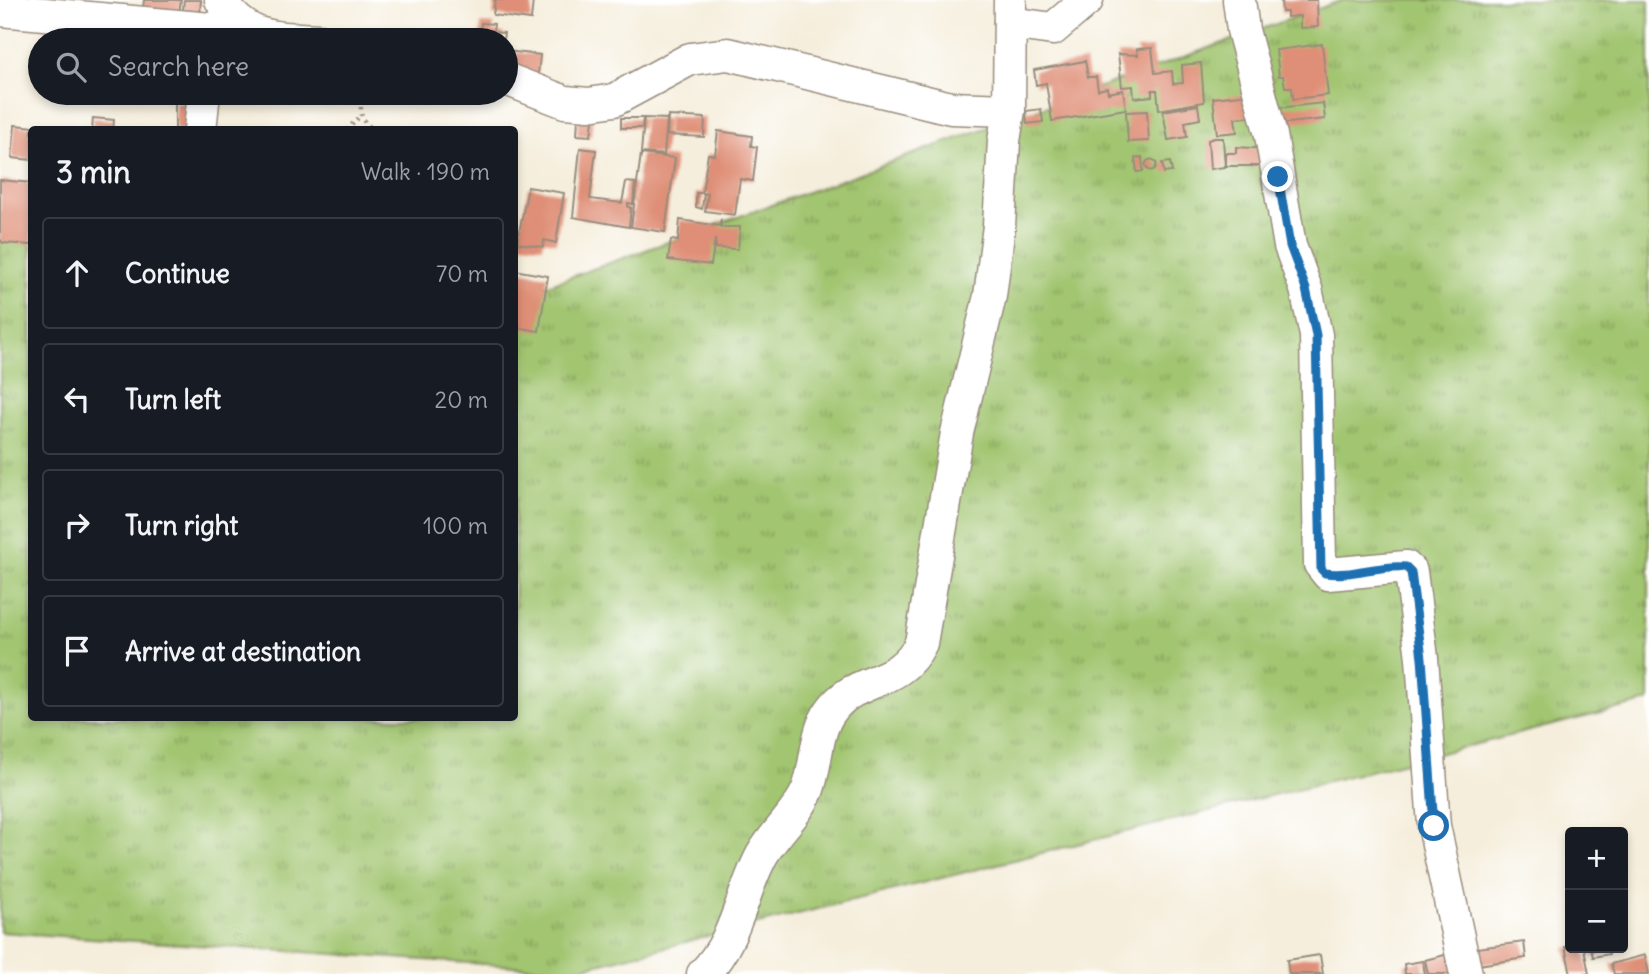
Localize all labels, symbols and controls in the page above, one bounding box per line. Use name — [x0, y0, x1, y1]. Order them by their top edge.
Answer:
search box — [28, 28, 518, 105]
icon: search — [52, 48, 90, 86]
text: Search here — [108, 50, 249, 83]
text: 3 min — [56, 153, 131, 191]
text: Walk · 190 m — [361, 157, 490, 186]
route end — [1262, 161, 1293, 192]
icon: ahead — [58, 254, 96, 292]
text: Continue — [125, 257, 230, 290]
text: 70 m — [436, 259, 488, 288]
icon: left — [58, 380, 96, 418]
text: Turn left — [125, 383, 221, 416]
text: 20 m — [435, 385, 488, 414]
icon: right — [58, 506, 96, 544]
text: Turn right — [125, 509, 238, 542]
text: 100 m — [423, 511, 488, 540]
icon: arrive — [58, 632, 96, 670]
text: Arrive at destination — [125, 635, 361, 668]
route start — [1418, 810, 1449, 841]
map controls — [1565, 827, 1628, 953]
button: + — [1565, 827, 1628, 890]
button: − — [1565, 890, 1628, 953]

